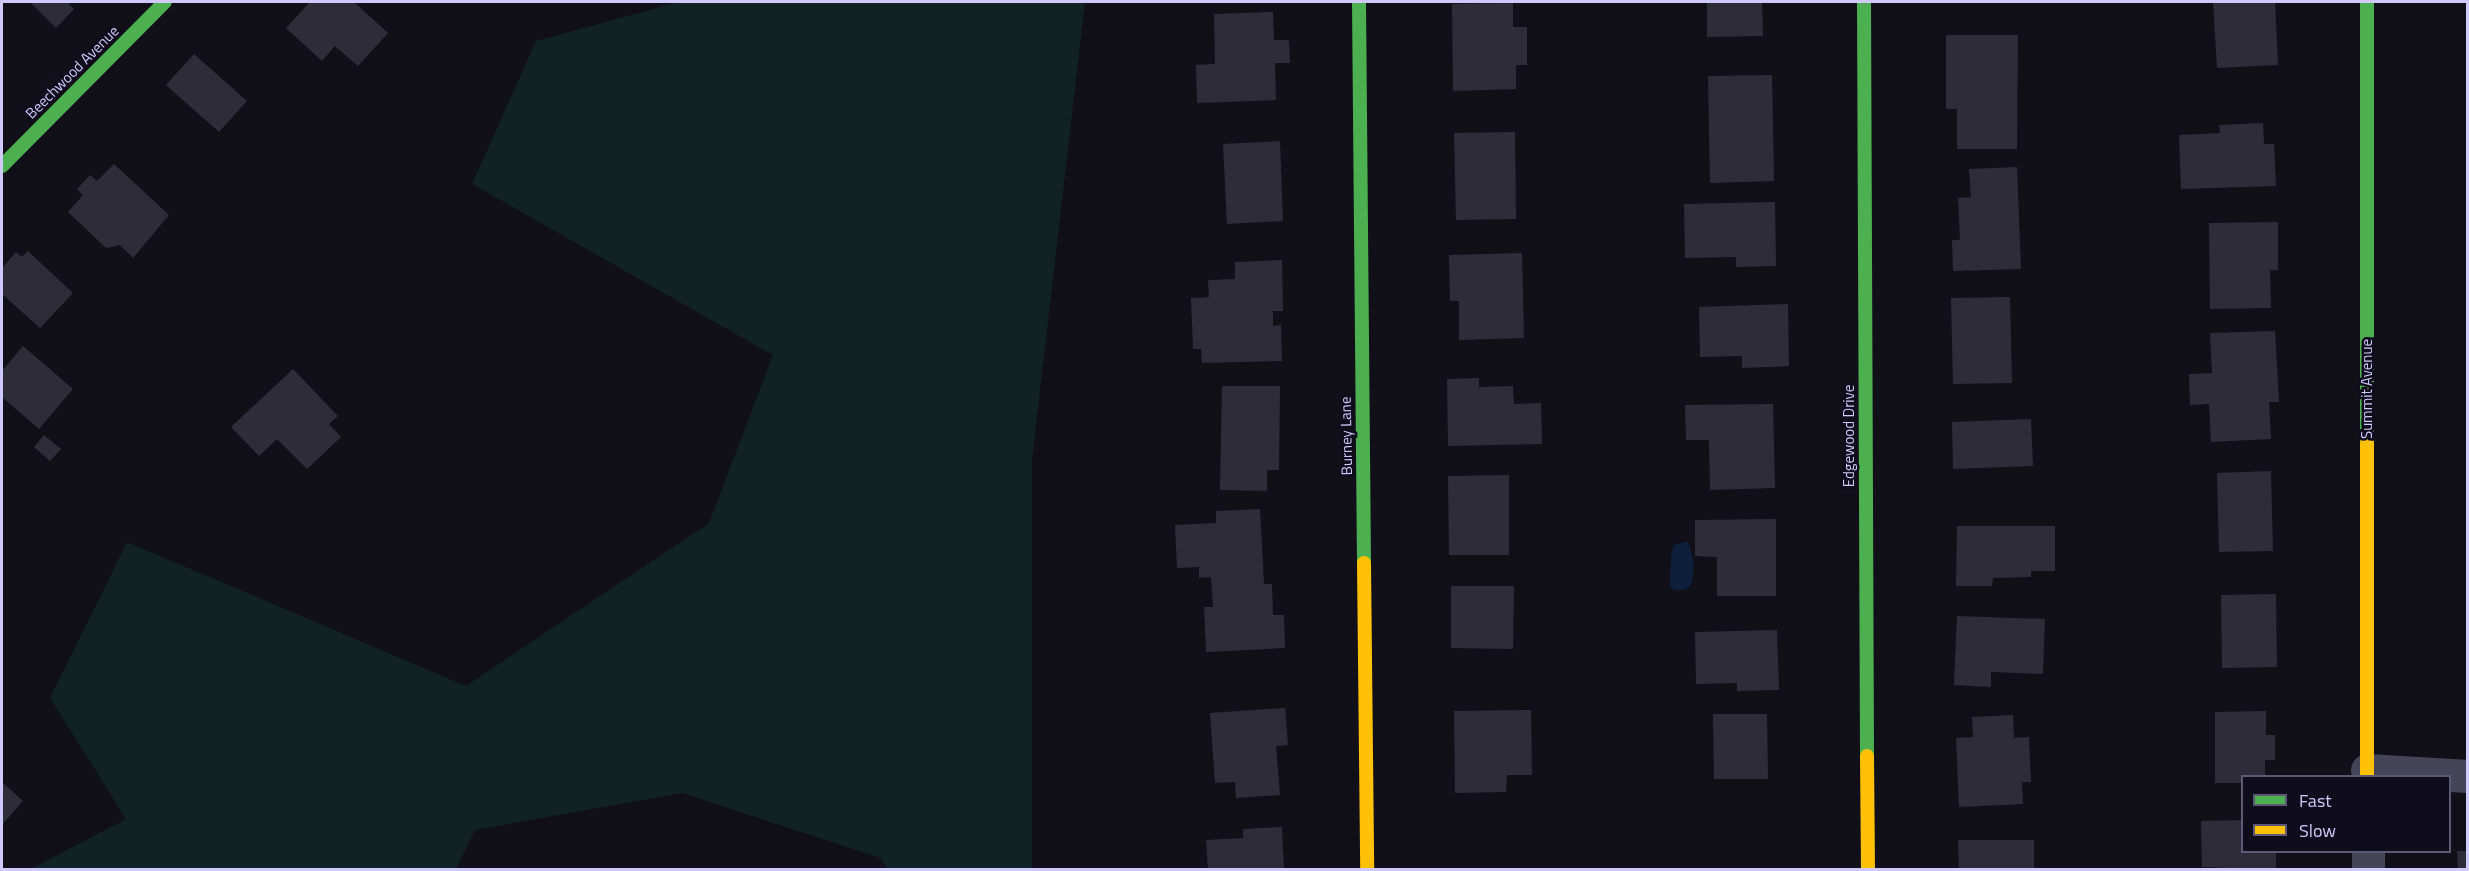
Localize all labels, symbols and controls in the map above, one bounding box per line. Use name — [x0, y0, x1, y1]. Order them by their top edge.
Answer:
street label: Beechwood Avenue — [22, 22, 122, 122]
street label: Summit Avenue — [2358, 339, 2376, 439]
street label: Edgewood Drive — [1840, 385, 1858, 487]
street label: Burney Lane — [1336, 396, 1356, 476]
legend — [2241, 775, 2451, 853]
text: Fast — [2299, 787, 2332, 814]
text: Slow — [2299, 817, 2336, 844]

